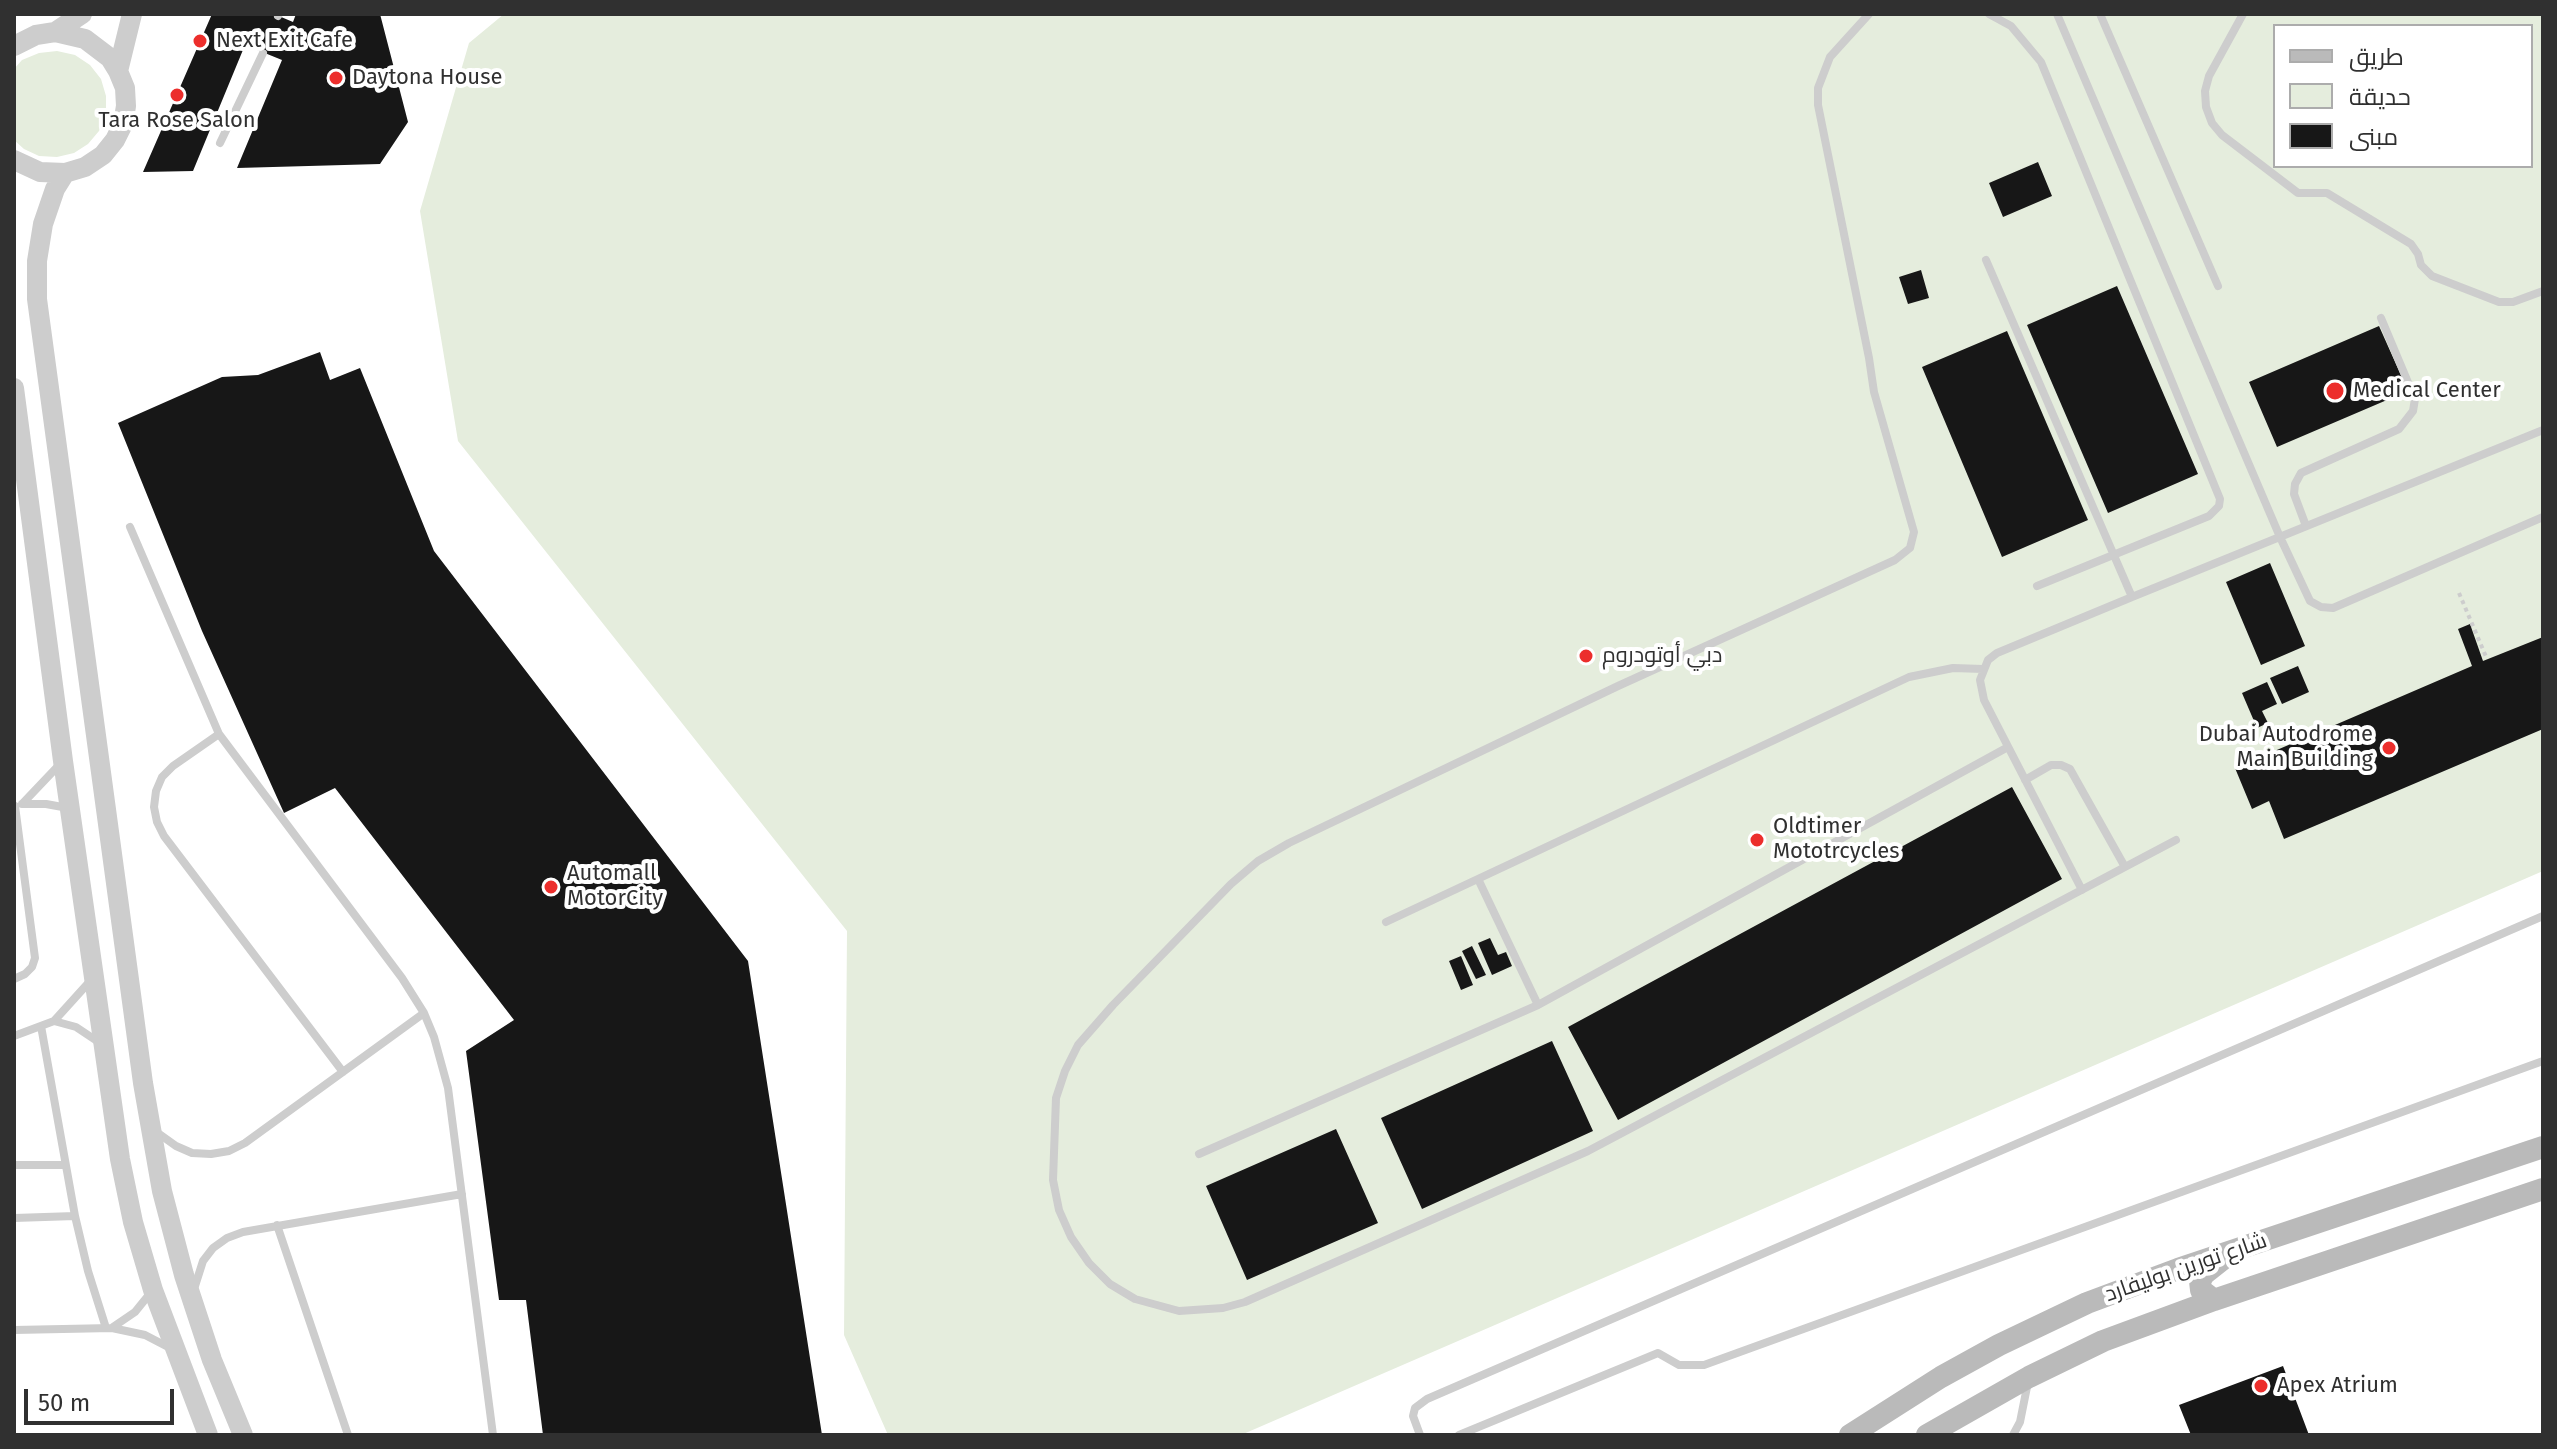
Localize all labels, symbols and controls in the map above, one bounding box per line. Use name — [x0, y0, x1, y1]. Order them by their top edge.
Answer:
legend — [2273, 24, 2533, 168]
place label: Next Exit Cafe — [216, 28, 353, 54]
marker: Next Exit Cafe — [191, 32, 209, 50]
text: طريق — [2349, 43, 2404, 71]
place label: Daytona House — [352, 65, 502, 91]
marker: Daytona House — [327, 69, 345, 87]
text: حديقة — [2349, 83, 2411, 111]
marker: Tara Rose Salon — [168, 86, 186, 104]
place label: Tara Rose Salon — [98, 108, 256, 134]
text: مبنى — [2349, 123, 2398, 151]
place label: Medical Center — [2353, 378, 2501, 404]
marker: Medical Center — [2324, 380, 2346, 402]
place label: دبي أوتودروم — [1602, 643, 1722, 669]
marker: دبي أوتودروم — [1577, 647, 1595, 665]
place label: Dubai Autodrome Main Building — [2199, 722, 2373, 774]
marker: Dubai Autodrome Main Building — [2380, 739, 2398, 757]
place label: Oldtimer Mototrcycles — [1773, 814, 1900, 866]
marker: Oldtimer Mototrcycles — [1748, 831, 1766, 849]
place label: Automall MotorCity — [567, 861, 663, 912]
marker: Automall MotorCity — [542, 878, 560, 896]
street label: شارع تورين بوليفارد — [2101, 1228, 2271, 1308]
scale bar — [28, 1373, 178, 1423]
place label: Apex Atrium — [2277, 1373, 2398, 1399]
marker: Apex Atrium — [2252, 1377, 2270, 1395]
text: 50 m — [38, 1389, 90, 1417]

